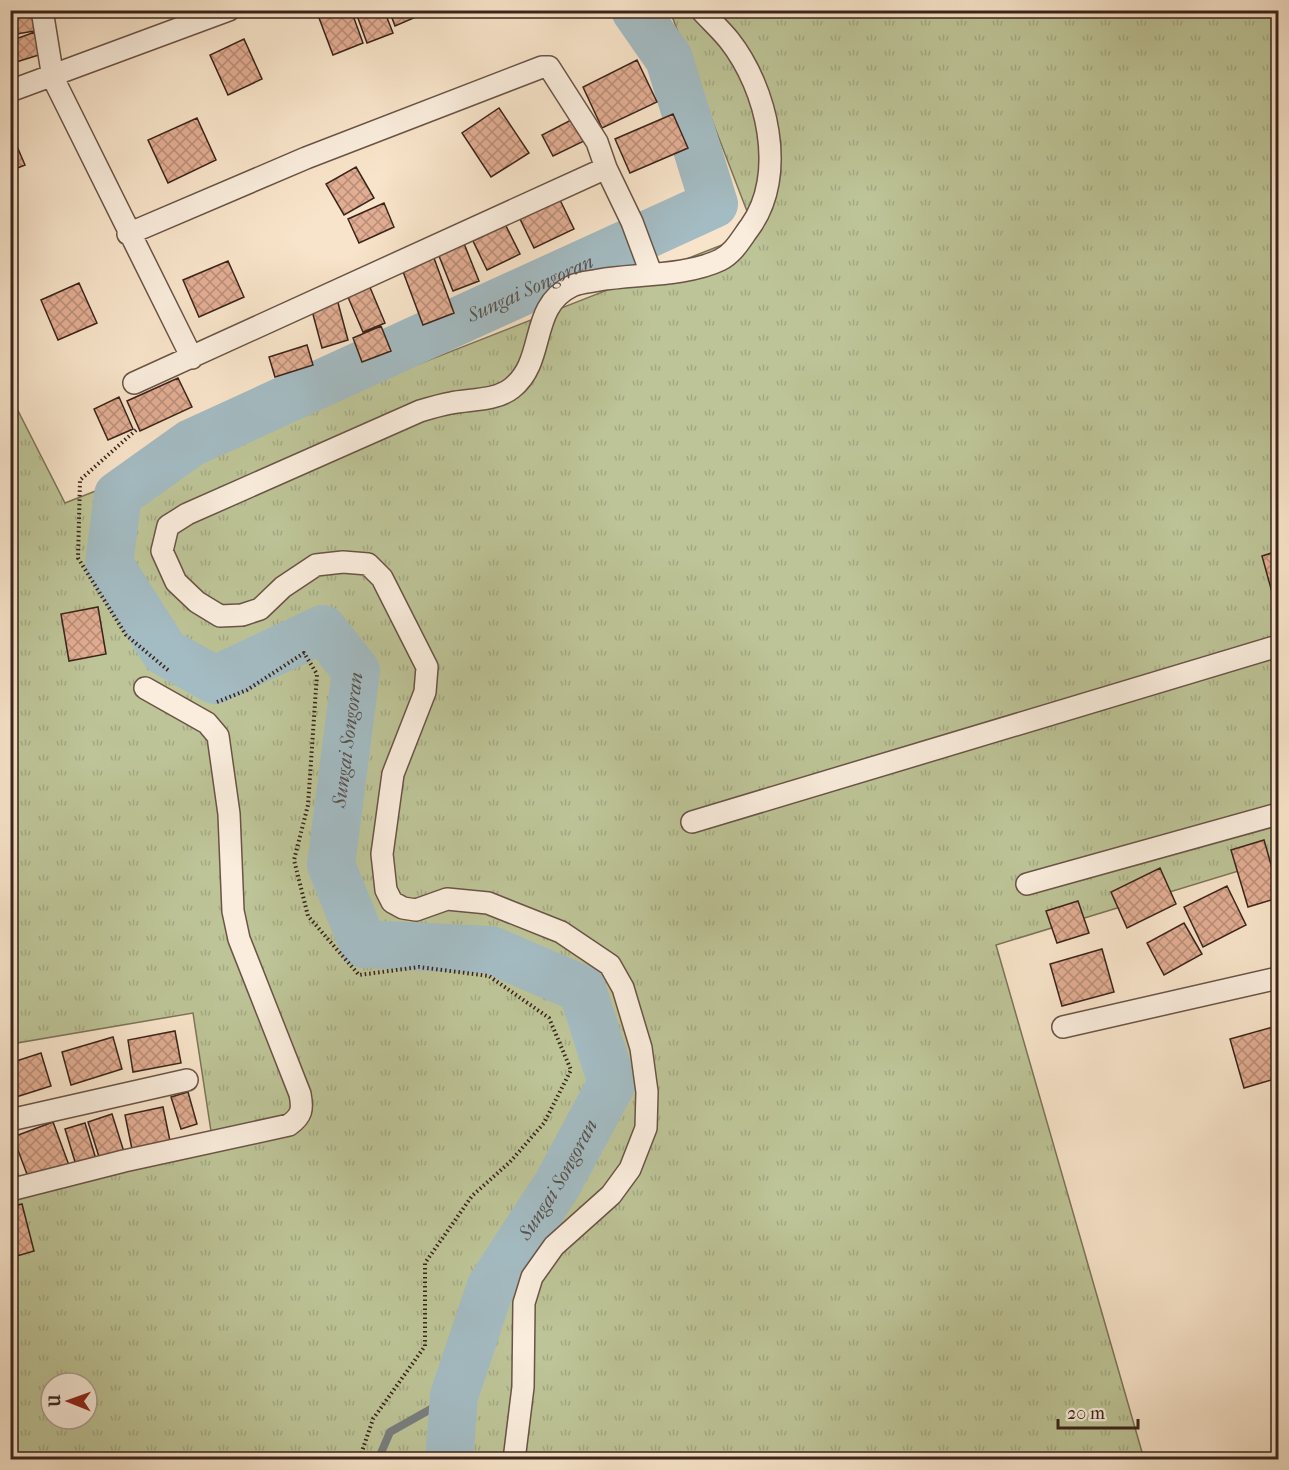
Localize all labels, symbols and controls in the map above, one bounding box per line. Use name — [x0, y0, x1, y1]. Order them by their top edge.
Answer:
water label: Sungai Songoran — [463, 250, 597, 328]
water label: Sungai Songoran — [327, 671, 368, 810]
water label: Sungai Songoran — [513, 1115, 602, 1245]
north arrow — [39, 1371, 99, 1431]
scale bar — [1058, 1392, 1138, 1430]
text: U — [45, 1394, 64, 1408]
text: 20 m — [1067, 1403, 1105, 1424]

